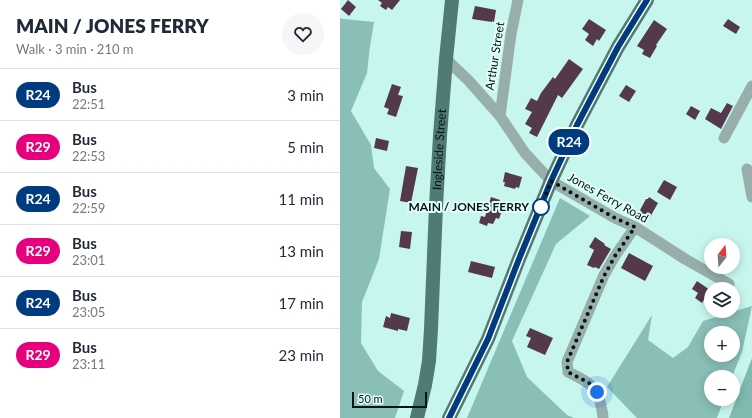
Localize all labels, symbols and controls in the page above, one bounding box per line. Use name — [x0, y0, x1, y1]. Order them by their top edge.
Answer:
button: heart — [282, 13, 324, 55]
text: MAIN / JONES FERRY — [16, 14, 209, 37]
street label: Arthur Street — [482, 20, 507, 91]
text: Walk · 3 min · 210 m — [16, 41, 134, 57]
text: Bus — [72, 78, 97, 96]
text: R24 — [25, 86, 51, 103]
text: 3 min — [287, 86, 324, 104]
text: 22:51 — [72, 96, 105, 112]
street label: Ingleside Street — [429, 108, 449, 191]
line badge: R24 — [546, 129, 592, 155]
text: Bus — [72, 130, 97, 148]
text: R24 — [556, 133, 582, 150]
text: R29 — [25, 138, 51, 155]
text: 5 min — [287, 138, 324, 156]
text: 22:53 — [72, 148, 105, 164]
street label: Jones Ferry Road — [565, 169, 651, 226]
text: Bus — [72, 182, 97, 200]
text: R24 — [25, 190, 51, 207]
text: 11 min — [278, 190, 324, 208]
marker: MAIN / JONES FERRY — [532, 198, 550, 216]
place label: MAIN / JONES FERRY — [408, 199, 529, 214]
text: 22:59 — [72, 200, 105, 216]
text: Bus — [72, 234, 97, 252]
north arrow — [704, 238, 740, 274]
map controls — [704, 238, 740, 406]
text: R29 — [25, 242, 51, 259]
text: 13 min — [278, 242, 324, 260]
text: 23:01 — [72, 252, 105, 268]
button: layers — [704, 282, 740, 318]
text: Bus — [72, 286, 97, 304]
text: R24 — [25, 294, 51, 311]
text: 17 min — [278, 294, 324, 312]
text: 23:05 — [72, 304, 105, 320]
button: + — [704, 326, 740, 362]
text: Bus — [72, 338, 97, 356]
text: R29 — [25, 346, 51, 363]
text: 23 min — [278, 346, 324, 364]
text: 23:11 — [72, 356, 105, 372]
button: − — [704, 370, 740, 406]
your location — [587, 382, 607, 402]
scale bar — [352, 390, 427, 409]
text: 50 m — [358, 392, 383, 405]

